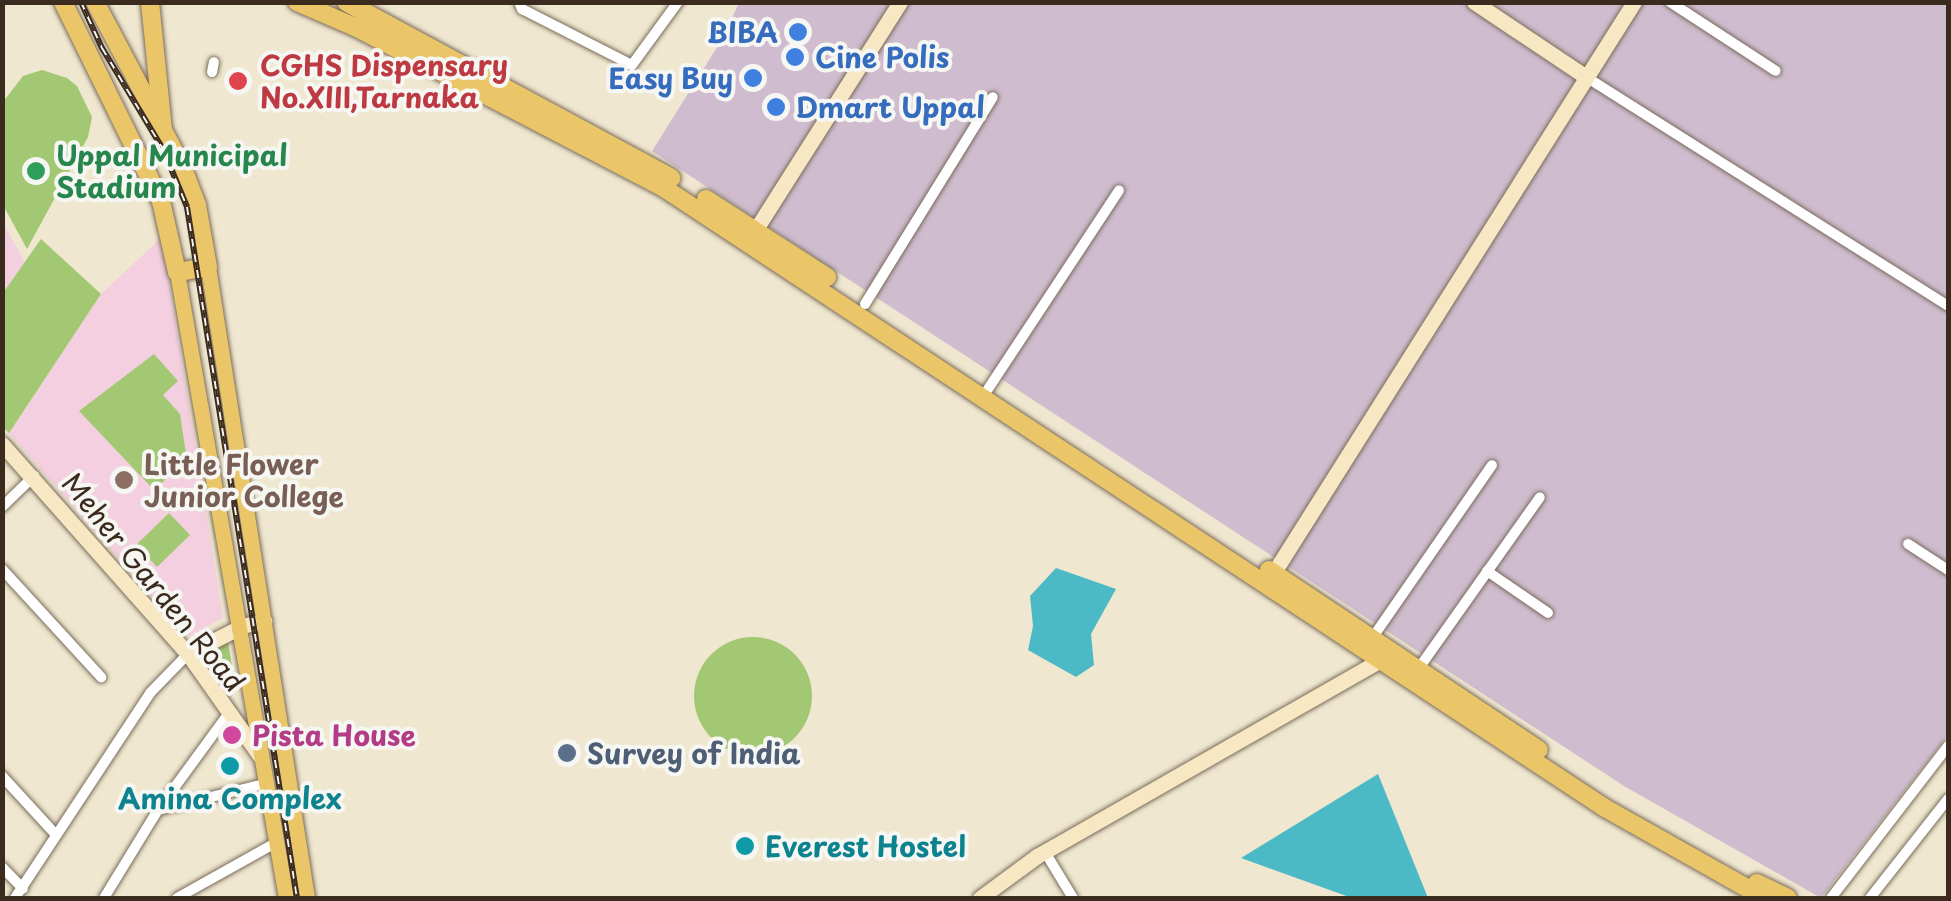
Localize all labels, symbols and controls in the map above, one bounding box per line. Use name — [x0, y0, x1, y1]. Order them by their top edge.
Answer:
place label: BIBA — [707, 15, 778, 49]
marker: BIBA — [787, 21, 809, 43]
place label: Cine Polis — [815, 40, 951, 74]
marker: Cine Polis — [784, 46, 806, 68]
place label: CGHS Dispensary No.XIII,Tarnaka — [260, 48, 510, 114]
place label: Easy Buy — [607, 61, 733, 95]
marker: Easy Buy — [742, 67, 764, 89]
marker: CGHS Dispensary No.XIII,Tarnaka — [225, 68, 251, 94]
place label: Dmart Uppal — [796, 90, 984, 124]
marker: Dmart Uppal — [765, 96, 787, 118]
place label: Uppal Municipal Stadium — [56, 138, 288, 204]
marker: Uppal Municipal Stadium — [25, 160, 47, 182]
place label: Little Flower Junior College — [144, 447, 345, 513]
street label: Meher Garden Road — [56, 466, 252, 698]
marker: Little Flower Junior College — [113, 469, 135, 491]
place label: Pista House — [252, 718, 418, 752]
marker: Pista House — [221, 724, 243, 746]
place label: Survey of India — [587, 736, 802, 770]
marker: Survey of India — [556, 742, 578, 764]
marker: Amina Complex — [219, 755, 241, 777]
place label: Amina Complex — [118, 781, 342, 815]
place label: Everest Hostel — [765, 829, 967, 863]
marker: Everest Hostel — [734, 835, 756, 857]

